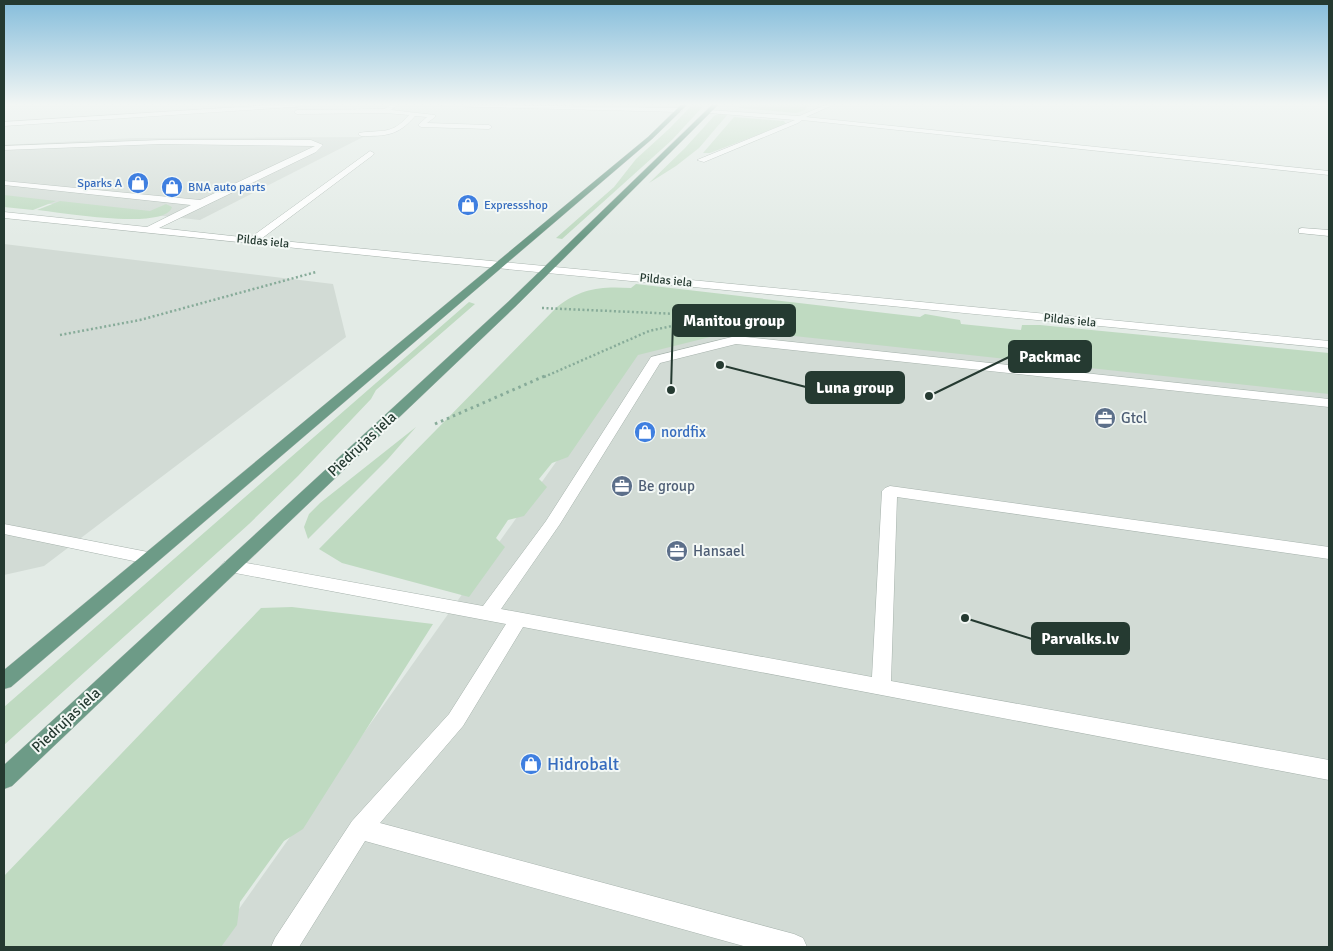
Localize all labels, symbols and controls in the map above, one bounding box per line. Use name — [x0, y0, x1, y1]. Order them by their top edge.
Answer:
shop icon: Sparks A — [126, 171, 150, 195]
shop icon: BNA auto parts — [160, 175, 184, 199]
place label: Sparks A — [77, 176, 123, 191]
place label: BNA auto parts — [188, 180, 266, 195]
shop icon: Expressshop — [456, 193, 480, 217]
place label: Expressshop — [484, 198, 548, 213]
street label: Pildas iela — [236, 231, 290, 252]
street label: Pildas iela — [639, 270, 693, 291]
callout: Manitou group — [673, 305, 795, 336]
street label: Pildas iela — [1043, 310, 1097, 331]
text: Manitou group — [683, 311, 785, 331]
callout: Packmac — [1009, 341, 1091, 372]
text: Packmac — [1019, 347, 1081, 367]
callout: Luna group — [806, 372, 904, 403]
text: Luna group — [816, 378, 894, 398]
office icon: Gtcl — [1093, 406, 1117, 430]
street label: Piedrujas iela — [324, 408, 400, 480]
place label: Gtcl — [1121, 409, 1147, 427]
shop icon: nordfix — [633, 420, 657, 444]
place label: nordfix — [661, 423, 706, 441]
office icon: Be group — [610, 474, 634, 498]
place label: Be group — [638, 477, 695, 495]
office icon: Hansael — [665, 539, 689, 563]
place label: Hansael — [693, 542, 745, 560]
callout: Parvalks.lv — [1032, 623, 1129, 654]
text: Parvalks.lv — [1041, 629, 1119, 649]
street label: Piedrujas iela — [28, 684, 104, 756]
shop icon: Hidrobalt — [519, 752, 543, 776]
place label: Hidrobalt — [547, 753, 619, 775]

